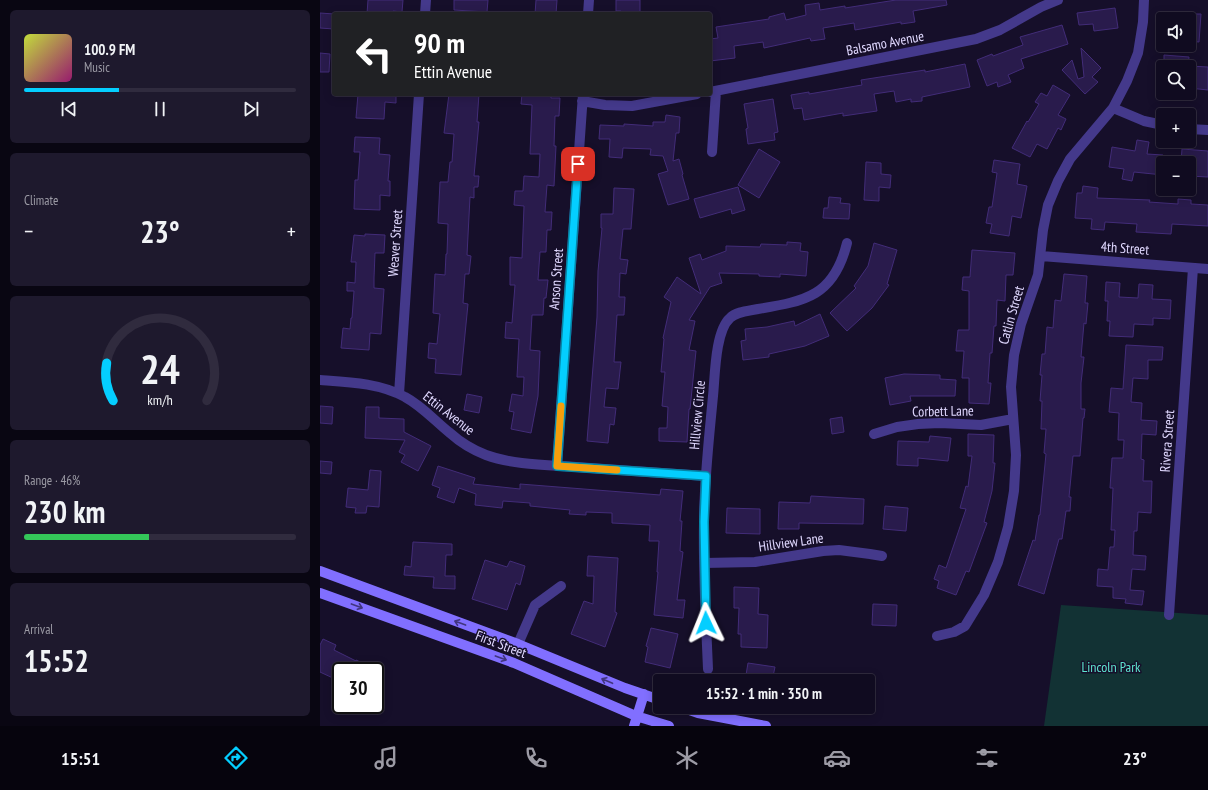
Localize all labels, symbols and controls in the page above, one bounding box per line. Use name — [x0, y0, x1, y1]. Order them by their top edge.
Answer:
map controls — [1156, 12, 1196, 196]
button: sound — [1156, 12, 1196, 52]
text: 90 m — [414, 24, 465, 61]
street label: Balsamo Avenue — [845, 27, 926, 59]
icon: left — [348, 28, 400, 80]
text: 100.9 FM — [84, 40, 135, 59]
text: Music — [84, 59, 110, 76]
text: Ettin Avenue — [414, 60, 492, 83]
button: search — [1156, 60, 1196, 100]
icon: previous — [58, 98, 80, 120]
icon: pause — [149, 98, 171, 120]
icon: next — [240, 98, 262, 120]
button: + — [1156, 108, 1196, 148]
pin — [561, 147, 595, 181]
icon: arrive — [567, 153, 589, 175]
button: − — [1156, 156, 1196, 196]
text: Climate — [24, 192, 58, 209]
street label: Weaver Street — [384, 209, 406, 277]
text: 23° — [140, 212, 180, 251]
text: − — [24, 217, 33, 245]
text: + — [287, 217, 296, 245]
street label: 4th Street — [1100, 237, 1150, 259]
street label: Anson Street — [545, 247, 567, 310]
street label: Catlin Street — [994, 284, 1028, 346]
text: 24 — [140, 342, 180, 395]
street label: Hillview Circle — [685, 379, 709, 450]
street label: Ettin Avenue — [419, 387, 479, 439]
text: km/h — [147, 390, 173, 409]
street label: Corbett Lane — [912, 401, 974, 421]
street label: Rivera Street — [1156, 409, 1178, 473]
text: Range · 46% — [24, 472, 80, 489]
text: 230 km — [24, 492, 105, 531]
street label: Hillview Lane — [757, 529, 825, 555]
position arrow — [685, 602, 727, 644]
one-way arrow — [350, 603, 362, 611]
one-way arrow — [455, 618, 467, 626]
text: Arrival — [24, 621, 53, 638]
street label: First Street — [473, 626, 529, 662]
text: 15:52 — [24, 641, 89, 680]
one-way arrow — [495, 655, 507, 663]
park label: Lincoln Park — [1082, 658, 1141, 676]
speed limit sign: 30 — [332, 662, 384, 714]
one-way arrow — [602, 677, 614, 684]
text: 15:52 · 1 min · 350 m — [706, 684, 822, 703]
icon: directions — [222, 744, 250, 772]
icon: music — [372, 744, 400, 772]
icon: phone — [522, 744, 550, 772]
icon: climate — [673, 744, 701, 772]
icon: car — [823, 744, 851, 772]
icon: filters — [973, 744, 1001, 772]
text: 15:51 — [61, 747, 100, 770]
text: 23° — [1123, 747, 1147, 770]

